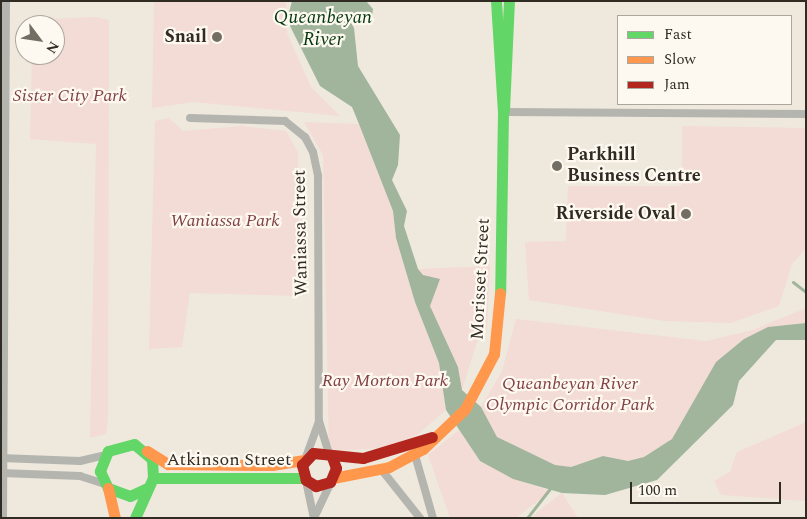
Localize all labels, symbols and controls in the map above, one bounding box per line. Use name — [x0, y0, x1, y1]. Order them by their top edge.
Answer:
water label: Queanbeyan River — [274, 7, 372, 51]
north arrow — [15, 15, 65, 65]
legend — [617, 15, 792, 105]
text: Fast — [664, 23, 692, 46]
place label: Snail — [164, 26, 207, 48]
marker: Snail — [211, 31, 223, 43]
text: N — [40, 37, 64, 58]
text: Slow — [664, 48, 696, 71]
text: Jam — [664, 73, 690, 96]
park label: Sister City Park — [13, 85, 127, 107]
place label: Parkhill Business Centre — [567, 145, 701, 188]
marker: Parkhill Business Centre — [551, 160, 563, 172]
street label: Waniassa Street — [289, 169, 313, 297]
place label: Riverside Oval — [556, 203, 676, 225]
marker: Riverside Oval — [680, 208, 692, 220]
park label: Waniassa Park — [170, 210, 280, 232]
street label: Morisset Street — [467, 218, 495, 340]
park label: Ray Morton Park — [322, 370, 448, 392]
park label: Queanbeyan River Olympic Corridor Park — [486, 374, 654, 416]
street label: Atkinson Street — [167, 449, 291, 471]
scale bar — [632, 472, 783, 504]
text: 100 m — [638, 479, 677, 502]

